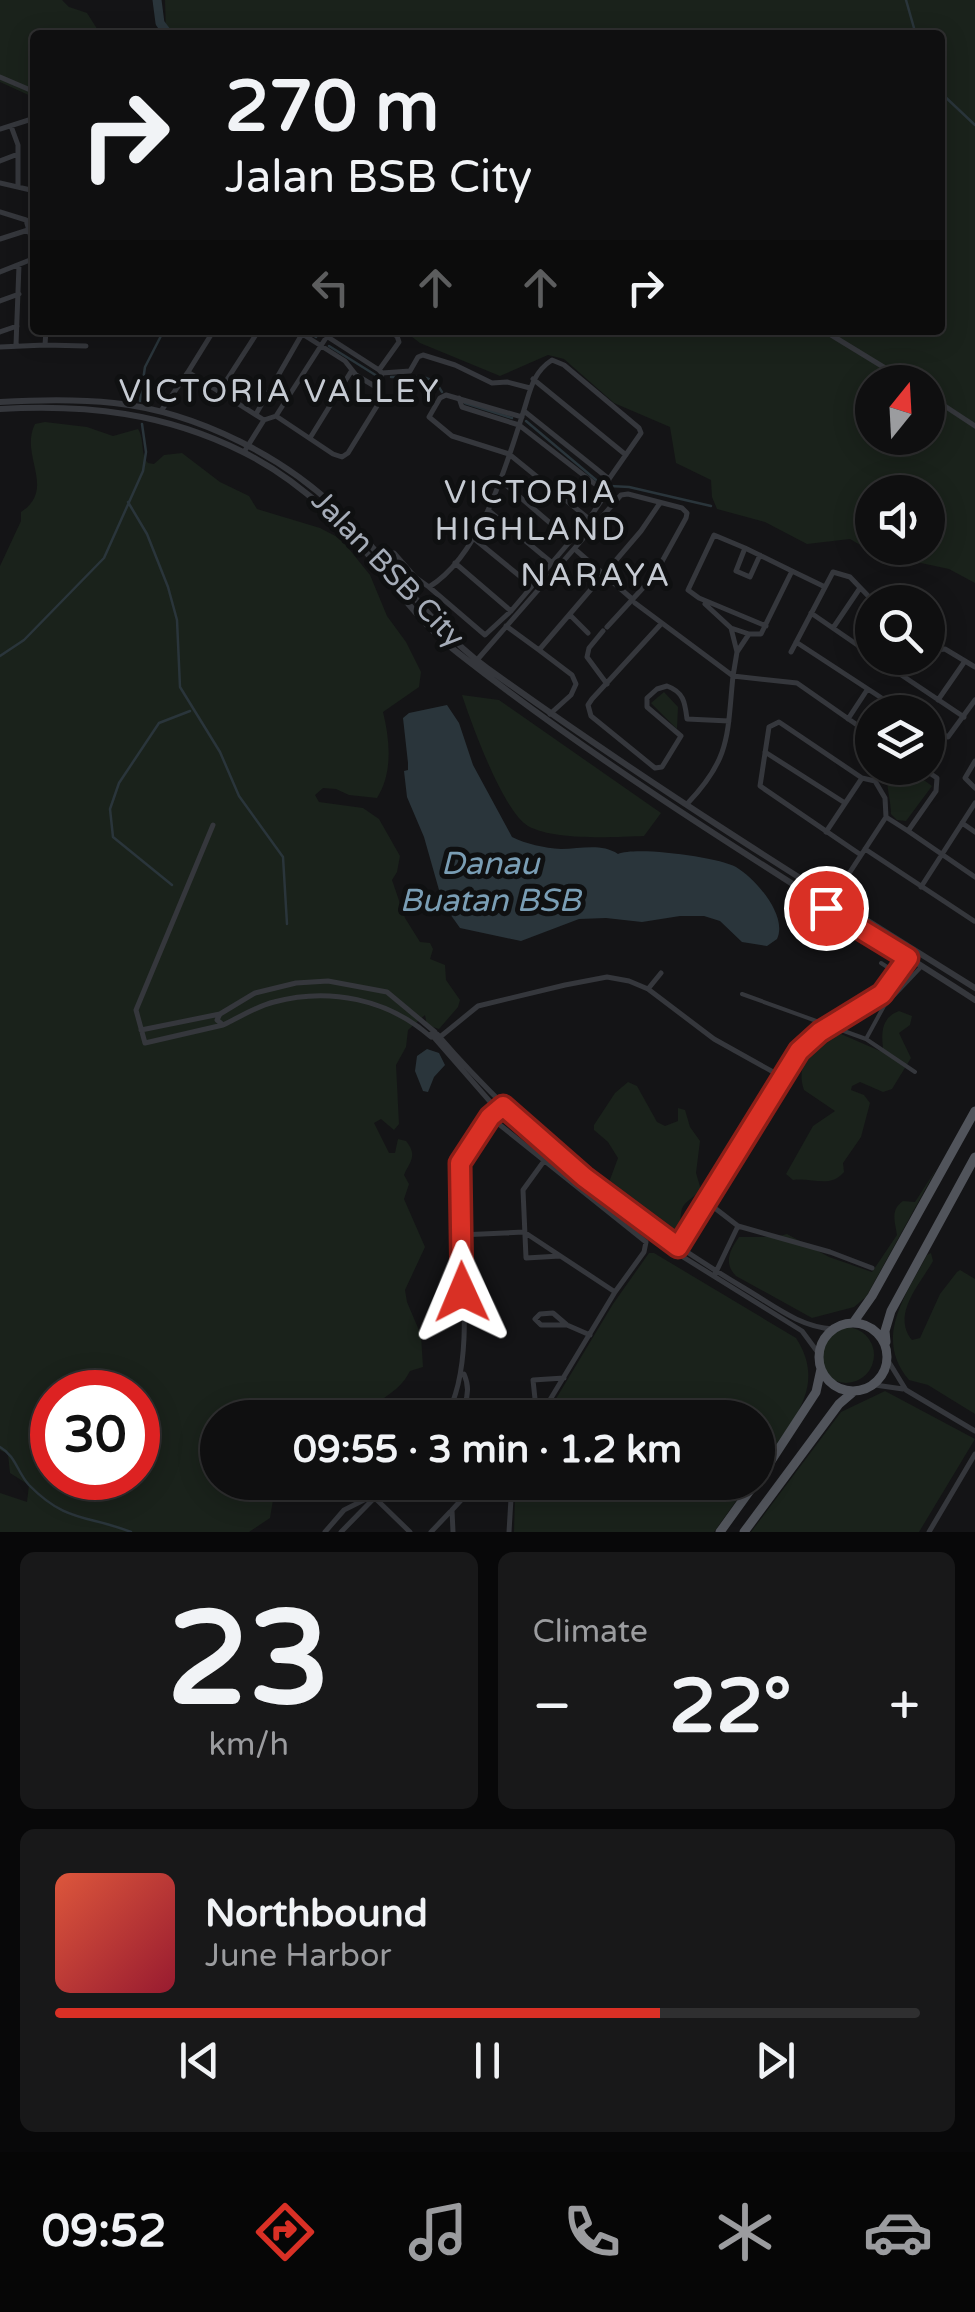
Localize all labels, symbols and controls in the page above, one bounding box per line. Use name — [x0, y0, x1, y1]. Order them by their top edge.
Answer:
text: 270 m — [225, 66, 439, 150]
icon: right — [60, 70, 190, 200]
text: Jalan BSB City — [225, 151, 532, 205]
icon: left — [303, 260, 358, 315]
icon: ahead — [408, 260, 463, 315]
icon: ahead — [513, 260, 568, 315]
icon: right — [618, 260, 673, 315]
north arrow — [855, 365, 945, 455]
map controls — [855, 365, 945, 785]
district label: VICTORIA VALLEY — [119, 373, 441, 411]
district label: VICTORIA HIGHLAND — [434, 474, 628, 549]
button: sound — [855, 475, 945, 565]
street label: Jalan BSB City — [304, 482, 472, 656]
district label: NARAYA — [520, 557, 672, 595]
button: search — [855, 585, 945, 675]
button: layers — [855, 695, 945, 785]
water label: Danau Buatan BSB — [399, 845, 583, 920]
pin — [784, 866, 869, 951]
icon: arrive — [799, 881, 854, 936]
position arrow — [410, 1240, 514, 1344]
speed limit sign: 30 — [30, 1370, 160, 1500]
text: 09:55 · 3 min · 1.2 km — [293, 1427, 682, 1473]
text: 23 — [167, 1583, 330, 1739]
text: Climate — [533, 1613, 648, 1651]
text: 22° — [669, 1662, 792, 1752]
text: − — [533, 1674, 572, 1740]
text: + — [889, 1674, 920, 1740]
text: km/h — [209, 1726, 289, 1764]
text: Northbound — [205, 1891, 428, 1937]
text: June Harbor — [205, 1937, 392, 1975]
icon: previous — [172, 2033, 227, 2088]
icon: pause — [460, 2033, 515, 2088]
icon: next — [748, 2033, 803, 2088]
icon: directions — [250, 2197, 320, 2267]
icon: music — [403, 2197, 473, 2267]
icon: phone — [557, 2197, 627, 2267]
icon: climate — [710, 2197, 780, 2267]
icon: car — [863, 2197, 933, 2267]
text: 09:52 — [42, 2205, 166, 2259]

